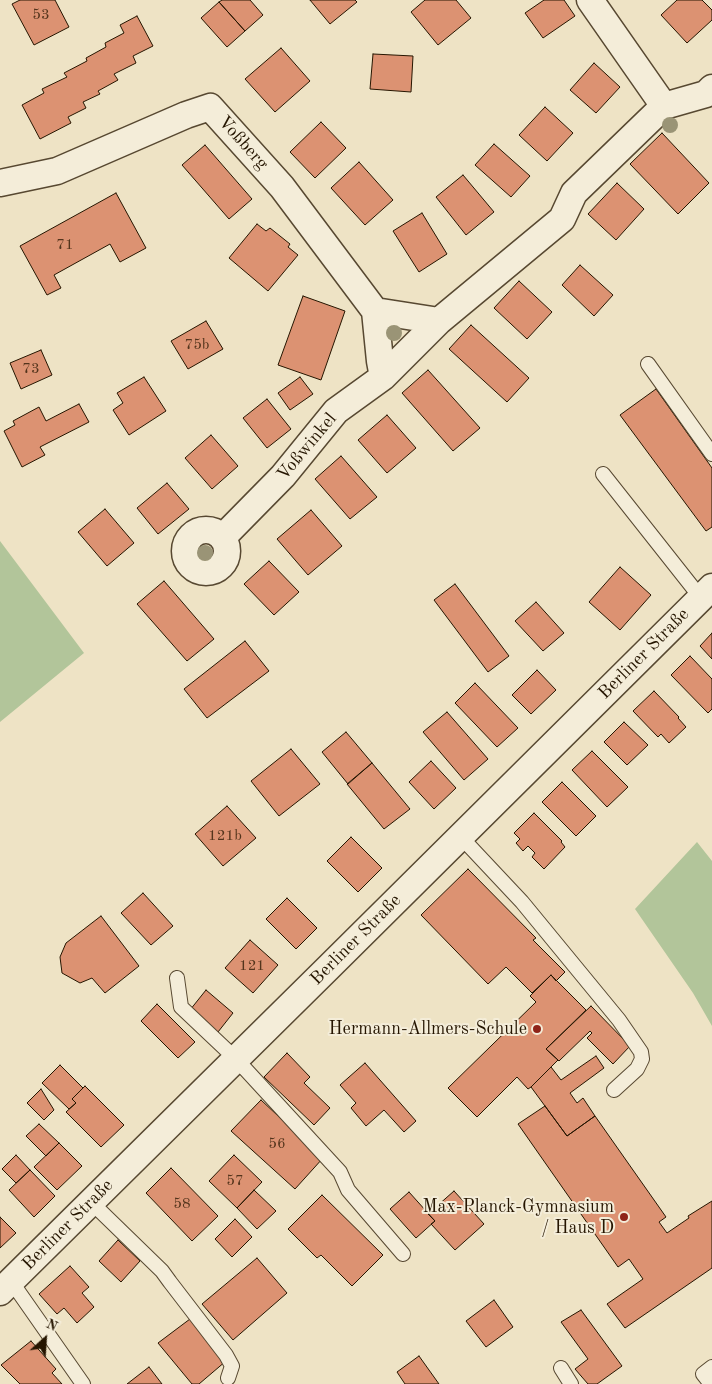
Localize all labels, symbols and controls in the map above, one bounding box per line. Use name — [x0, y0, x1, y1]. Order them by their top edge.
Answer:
house number: 53 — [32, 6, 50, 24]
street label: Voßberg — [213, 112, 273, 174]
house number: 71 — [56, 236, 74, 254]
house number: 75b — [184, 336, 210, 354]
house number: 73 — [22, 360, 40, 378]
street label: Voßwinkel — [272, 409, 342, 485]
street label: Berliner Straße — [594, 604, 694, 704]
house number: 121b — [208, 827, 242, 845]
street label: Berliner Straße — [306, 890, 406, 990]
house number: 121 — [239, 957, 265, 975]
place label: Hermann-Allmers-Schule — [328, 1018, 527, 1040]
marker: Hermann-Allmers-Schule — [531, 1023, 543, 1035]
house number: 56 — [268, 1135, 286, 1153]
house number: 57 — [226, 1172, 244, 1190]
street label: Berliner Straße — [18, 1175, 118, 1275]
house number: 58 — [173, 1195, 191, 1213]
place label: Max-Planck-Gymnasium / Haus D — [422, 1196, 614, 1238]
marker: Max-Planck-Gymnasium / Haus D — [618, 1211, 630, 1223]
north arrow — [20, 1314, 70, 1364]
text: N — [44, 1317, 59, 1334]

